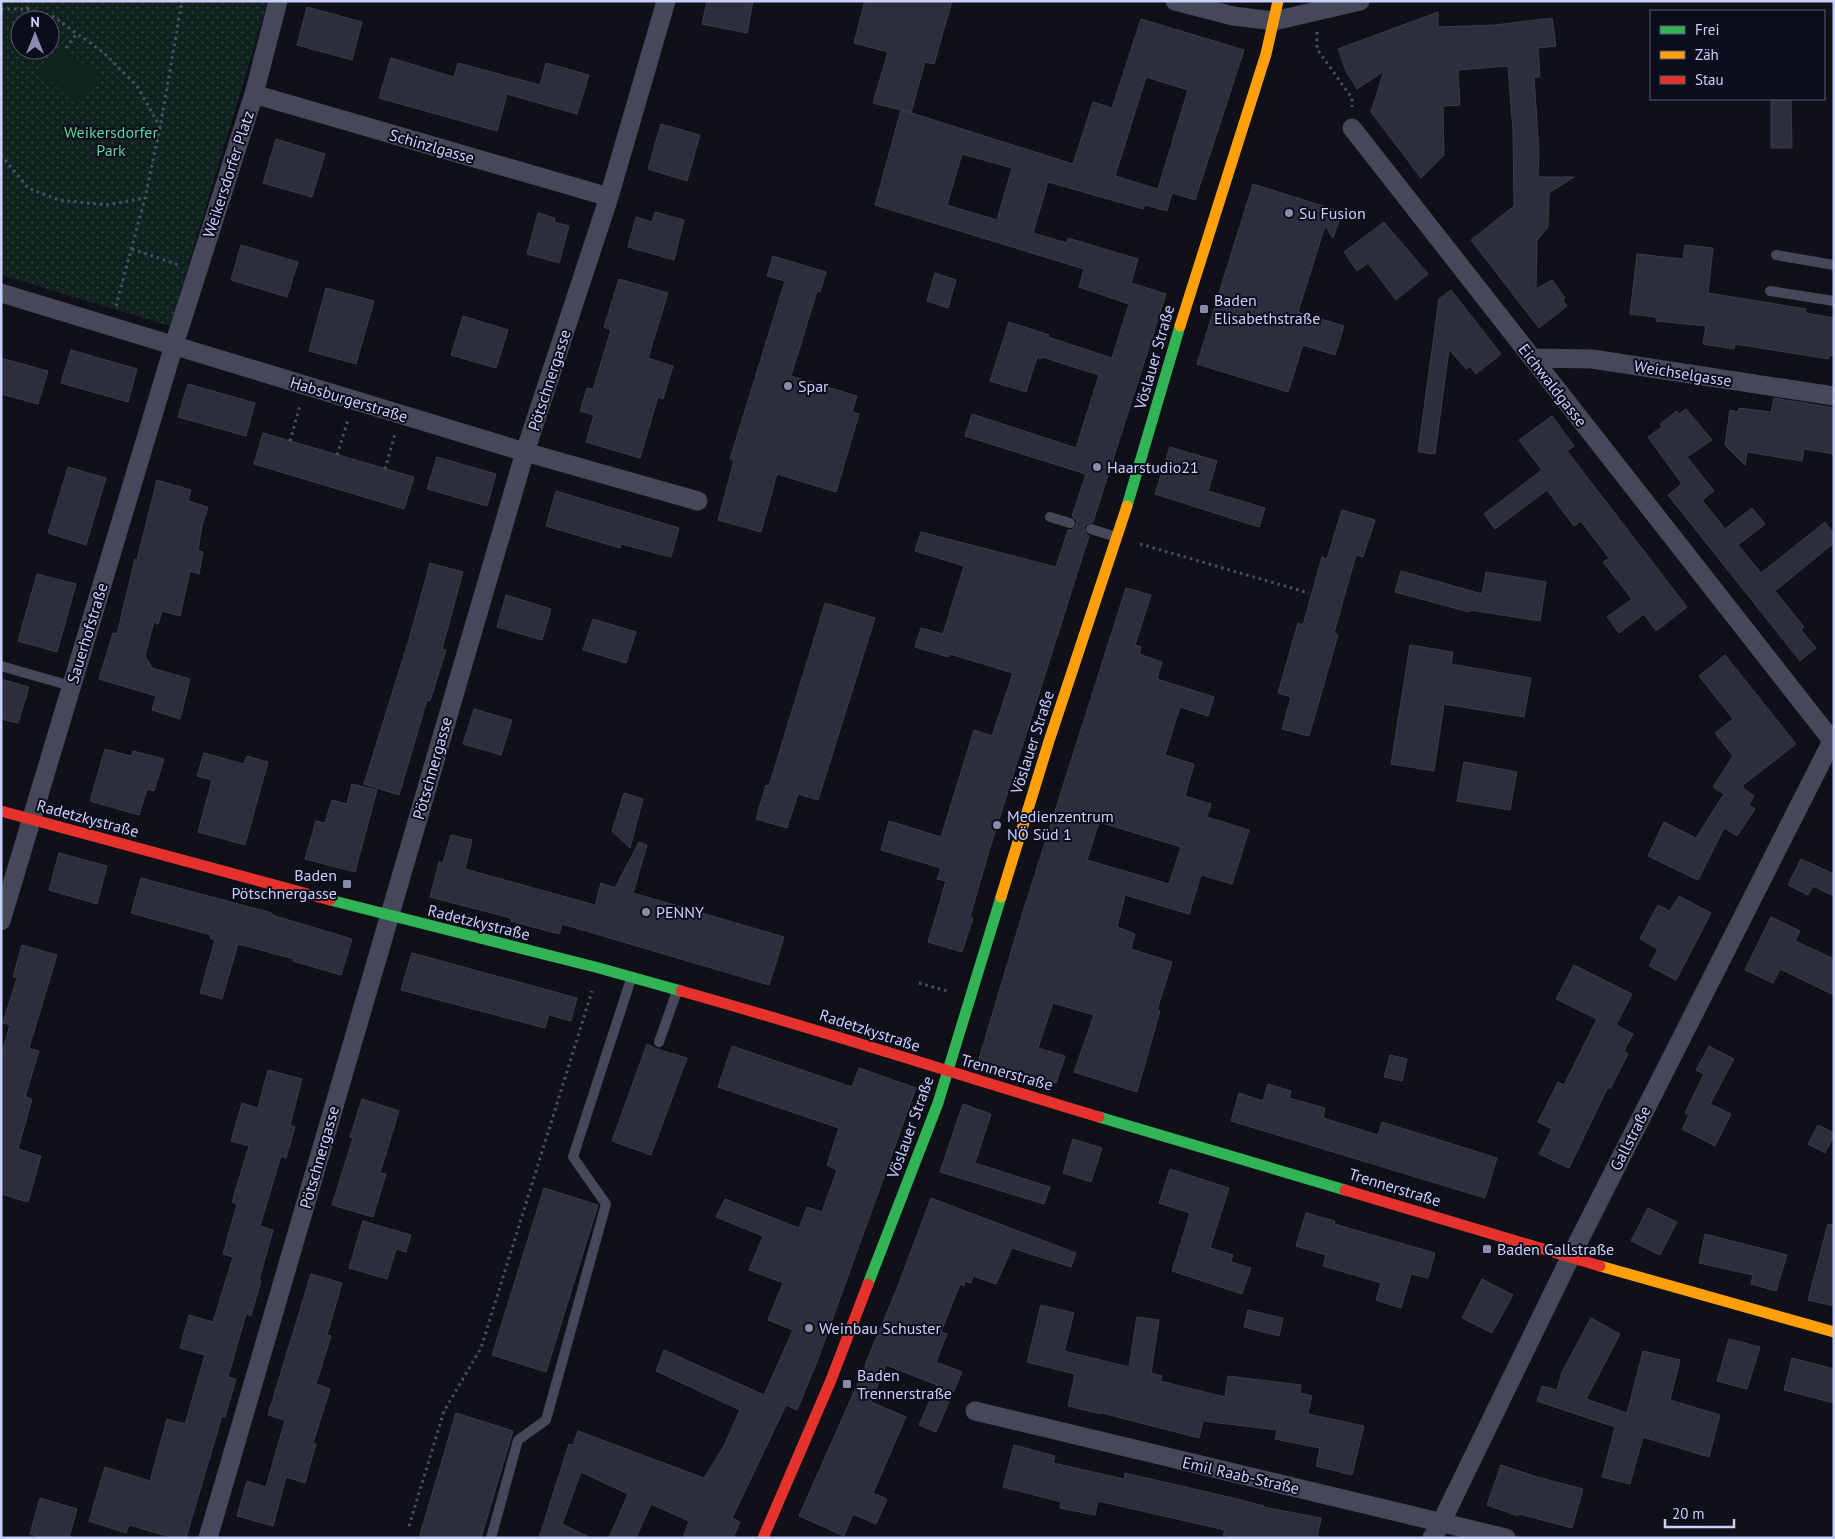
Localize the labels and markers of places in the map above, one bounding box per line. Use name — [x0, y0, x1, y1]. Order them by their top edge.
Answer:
place label: Su Fusion — [1299, 203, 1366, 223]
marker: Su Fusion — [1283, 207, 1295, 219]
place label: Baden Elisabethstraße — [1214, 290, 1320, 328]
marker: Baden Elisabethstraße — [1198, 303, 1210, 315]
place label: Spar — [798, 376, 829, 396]
marker: Spar — [782, 380, 794, 392]
place label: Haarstudio21 — [1107, 457, 1199, 477]
marker: Haarstudio21 — [1091, 461, 1103, 473]
place label: Medienzentrum NÖ Süd 1 — [1007, 806, 1114, 844]
marker: Medienzentrum NÖ Süd 1 — [991, 819, 1003, 831]
place label: Baden Pötschnergasse — [231, 865, 337, 903]
marker: Baden Pötschnergasse — [341, 878, 353, 890]
place label: PENNY — [656, 902, 704, 922]
marker: PENNY — [640, 906, 652, 918]
place label: Baden Gallstraße — [1497, 1239, 1614, 1259]
marker: Baden Gallstraße — [1481, 1243, 1493, 1255]
place label: Weinbau Schuster — [819, 1318, 941, 1338]
marker: Weinbau Schuster — [803, 1322, 815, 1334]
place label: Baden Trennerstraße — [857, 1365, 952, 1403]
marker: Baden Trennerstraße — [841, 1378, 853, 1390]

